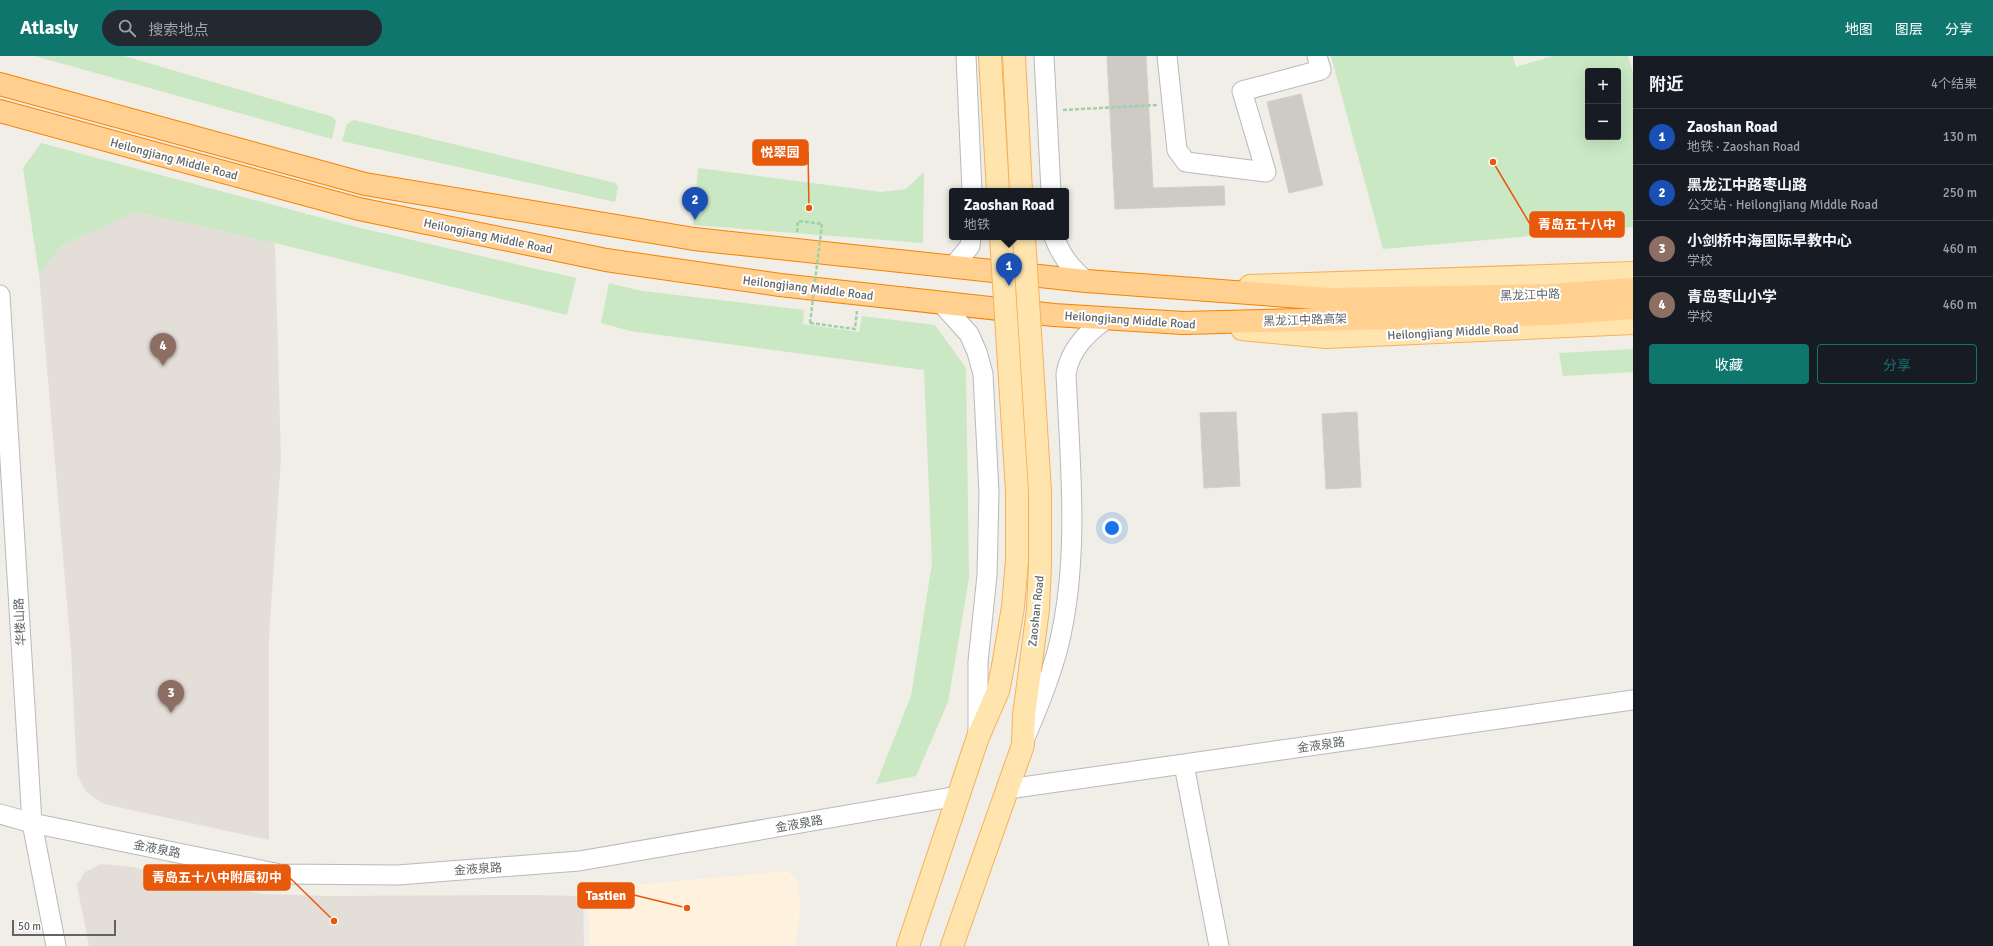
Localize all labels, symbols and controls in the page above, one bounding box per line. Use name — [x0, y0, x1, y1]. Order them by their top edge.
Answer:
search box — [102, 10, 382, 46]
text: Atlasly — [20, 16, 78, 40]
icon: search — [116, 17, 138, 39]
text: 搜索地点 — [148, 21, 208, 39]
text: 地图 — [1845, 21, 1873, 38]
text: 图层 — [1895, 21, 1923, 38]
text: 分享 — [1945, 21, 1973, 38]
map controls — [1585, 68, 1621, 140]
button: + — [1585, 68, 1621, 104]
text: 附近 — [1649, 74, 1683, 95]
text: 4个结果 — [1931, 76, 1977, 92]
button: − — [1585, 104, 1621, 140]
text: Zaoshan Road — [1687, 118, 1778, 136]
text: 1 — [1658, 129, 1666, 145]
text: 130 m — [1943, 129, 1977, 145]
street label: Heilongjiang Middle Road — [108, 135, 239, 184]
text: 地铁 · Zaoshan Road — [1687, 139, 1800, 155]
callout: 悦翠园 — [753, 140, 808, 165]
text: 悦翠园 — [760, 145, 800, 161]
text: 黑龙江中路枣山路 — [1687, 176, 1807, 194]
text: 2 — [1658, 185, 1666, 201]
text: 250 m — [1943, 185, 1977, 201]
pin: 2 — [682, 187, 708, 220]
popup — [949, 188, 1069, 240]
text: Zaoshan Road — [964, 196, 1054, 214]
text: 公交站 · Heilongjiang Middle Road — [1687, 197, 1878, 213]
callout: 青岛五十八中 — [1530, 212, 1624, 237]
street label: Heilongjiang Middle Road — [422, 215, 554, 257]
text: 地铁 — [964, 217, 990, 233]
text: 青岛五十八中 — [1538, 217, 1616, 233]
text: 小剑桥中海国际早教中心 — [1687, 232, 1852, 250]
text: 3 — [1658, 241, 1666, 257]
text: 460 m — [1943, 241, 1977, 257]
pin: 1 — [996, 253, 1022, 286]
text: 学校 — [1687, 253, 1713, 269]
street label: Heilongjiang Middle Road — [742, 273, 874, 304]
street label: 黑龙江中路 — [1500, 287, 1560, 304]
text: 青岛枣山小学 — [1687, 288, 1777, 306]
text: 4 — [1658, 297, 1666, 313]
text: 460 m — [1943, 297, 1977, 313]
street label: Heilongjiang Middle Road — [1064, 308, 1196, 333]
text: 学校 — [1687, 309, 1713, 325]
street label: 黑龙江中路高架 — [1263, 312, 1347, 329]
street label: Heilongjiang Middle Road — [1387, 322, 1519, 343]
pin: 4 — [150, 333, 176, 366]
button: 收藏 — [1649, 344, 1809, 384]
button: 分享 — [1817, 344, 1977, 384]
your location — [1102, 518, 1122, 538]
street label: Zaoshan Road — [1025, 575, 1048, 647]
street label: 华楼山路 — [12, 598, 29, 646]
pin: 3 — [158, 680, 184, 713]
street label: 金液泉路 — [1296, 735, 1346, 756]
street label: 金液泉路 — [774, 813, 824, 836]
street label: 金液泉路 — [132, 838, 182, 861]
street label: 金液泉路 — [454, 860, 503, 879]
callout: 青岛五十八中附属初中 — [144, 865, 290, 890]
text: 青岛五十八中附属初中 — [152, 870, 282, 886]
callout: Tastien — [578, 883, 634, 908]
text: Tastien — [586, 888, 626, 904]
scale bar — [12, 918, 116, 937]
text: 50 m — [18, 920, 41, 933]

